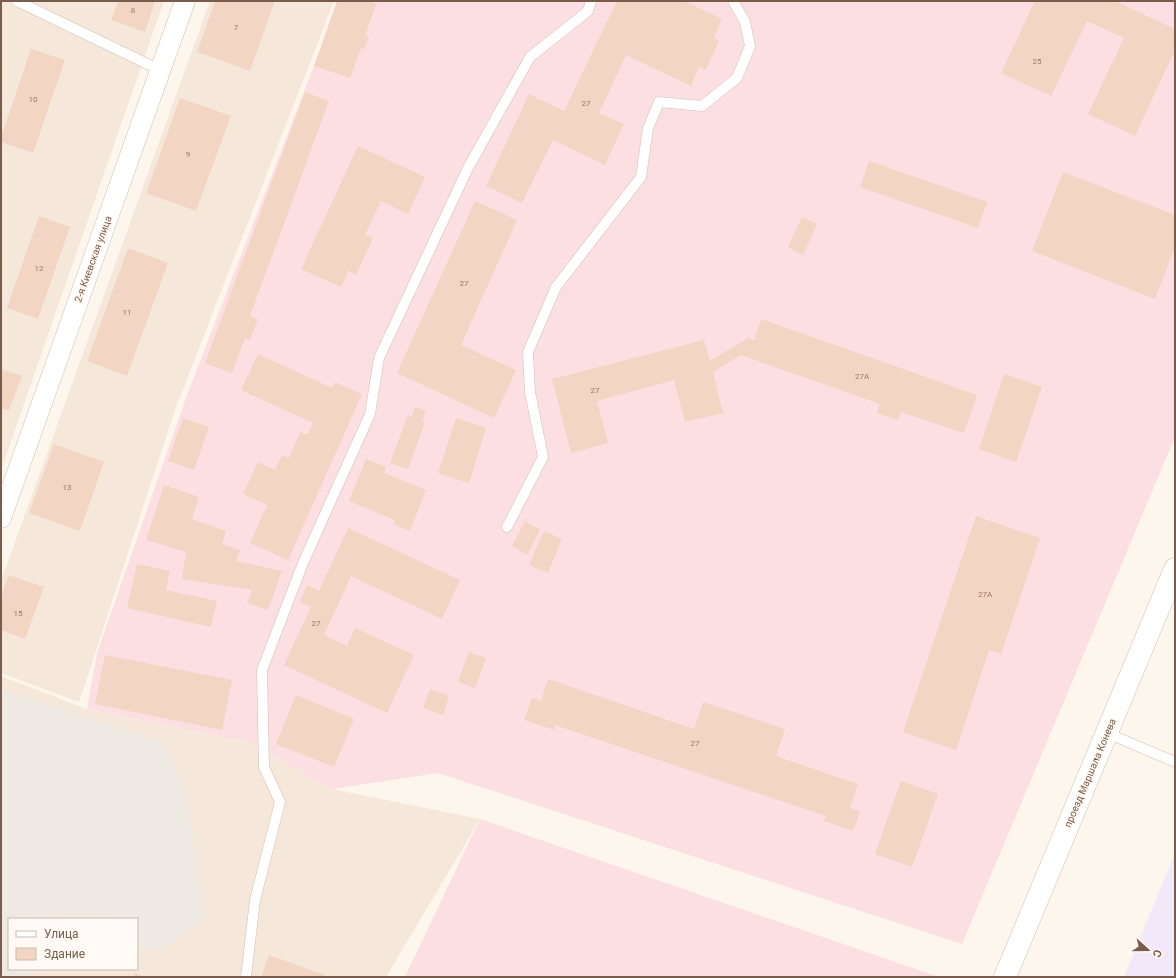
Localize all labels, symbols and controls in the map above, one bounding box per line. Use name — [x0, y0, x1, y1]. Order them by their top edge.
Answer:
house number: 8 — [131, 6, 136, 15]
house number: 7 — [234, 23, 239, 32]
house number: 25 — [1033, 57, 1042, 66]
house number: 10 — [29, 95, 38, 104]
house number: 27 — [582, 99, 591, 108]
house number: 9 — [186, 150, 190, 159]
street label: 2-я Киевская улица — [72, 214, 114, 304]
house number: 12 — [35, 264, 44, 273]
house number: 27 — [460, 279, 469, 288]
house number: 11 — [123, 308, 132, 317]
house number: 27А — [855, 372, 870, 381]
house number: 27 — [591, 386, 600, 395]
house number: 13 — [63, 483, 72, 492]
house number: 27А — [978, 590, 993, 599]
house number: 15 — [14, 609, 23, 618]
house number: 27 — [312, 619, 321, 628]
street label: проезд Маршала Конева — [1062, 717, 1118, 829]
house number: 27 — [691, 739, 700, 748]
legend — [8, 918, 138, 970]
text: Улица — [44, 927, 79, 941]
north arrow — [1128, 930, 1168, 970]
text: Здание — [44, 947, 85, 961]
text: С — [1150, 948, 1164, 959]

